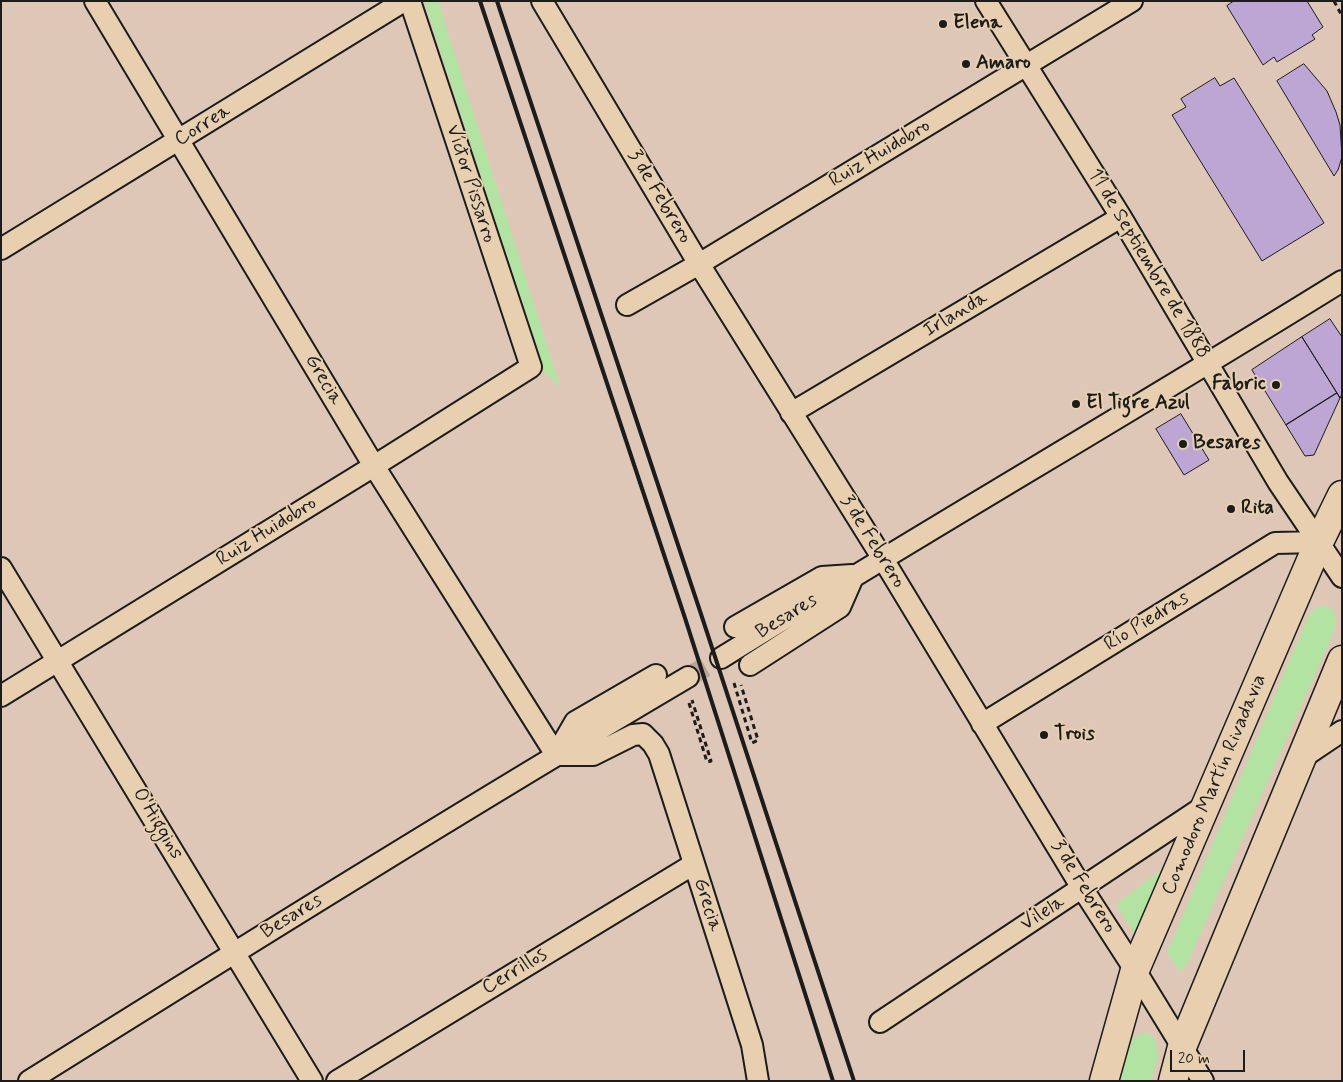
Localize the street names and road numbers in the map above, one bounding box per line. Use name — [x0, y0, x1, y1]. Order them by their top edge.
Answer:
street label: Correa — [171, 100, 235, 152]
street label: Ruiz Huidobro — [825, 114, 935, 194]
street label: Víctor Pissarro — [440, 122, 500, 246]
street label: 3 de Febrero — [622, 146, 696, 248]
street label: 11 de Septiembre de 1888 — [1082, 165, 1214, 363]
street label: Irlanda — [920, 287, 992, 343]
street label: Grecia — [299, 350, 347, 410]
street label: 3 de Febrero — [834, 491, 910, 593]
street label: Ruiz Huidobro — [212, 492, 322, 572]
street label: Río Piedras — [1100, 587, 1194, 657]
street label: Besares — [752, 589, 822, 645]
street label: Comodoro Martín Rivadavia — [1158, 671, 1272, 899]
street label: O'Higgins — [126, 784, 188, 864]
street label: 3 de Febrero — [1045, 836, 1121, 938]
street label: Grecia — [687, 875, 727, 935]
street label: Besares — [257, 889, 327, 945]
street label: Vilela — [1016, 891, 1070, 937]
street label: Cerrillos — [478, 943, 552, 1001]

